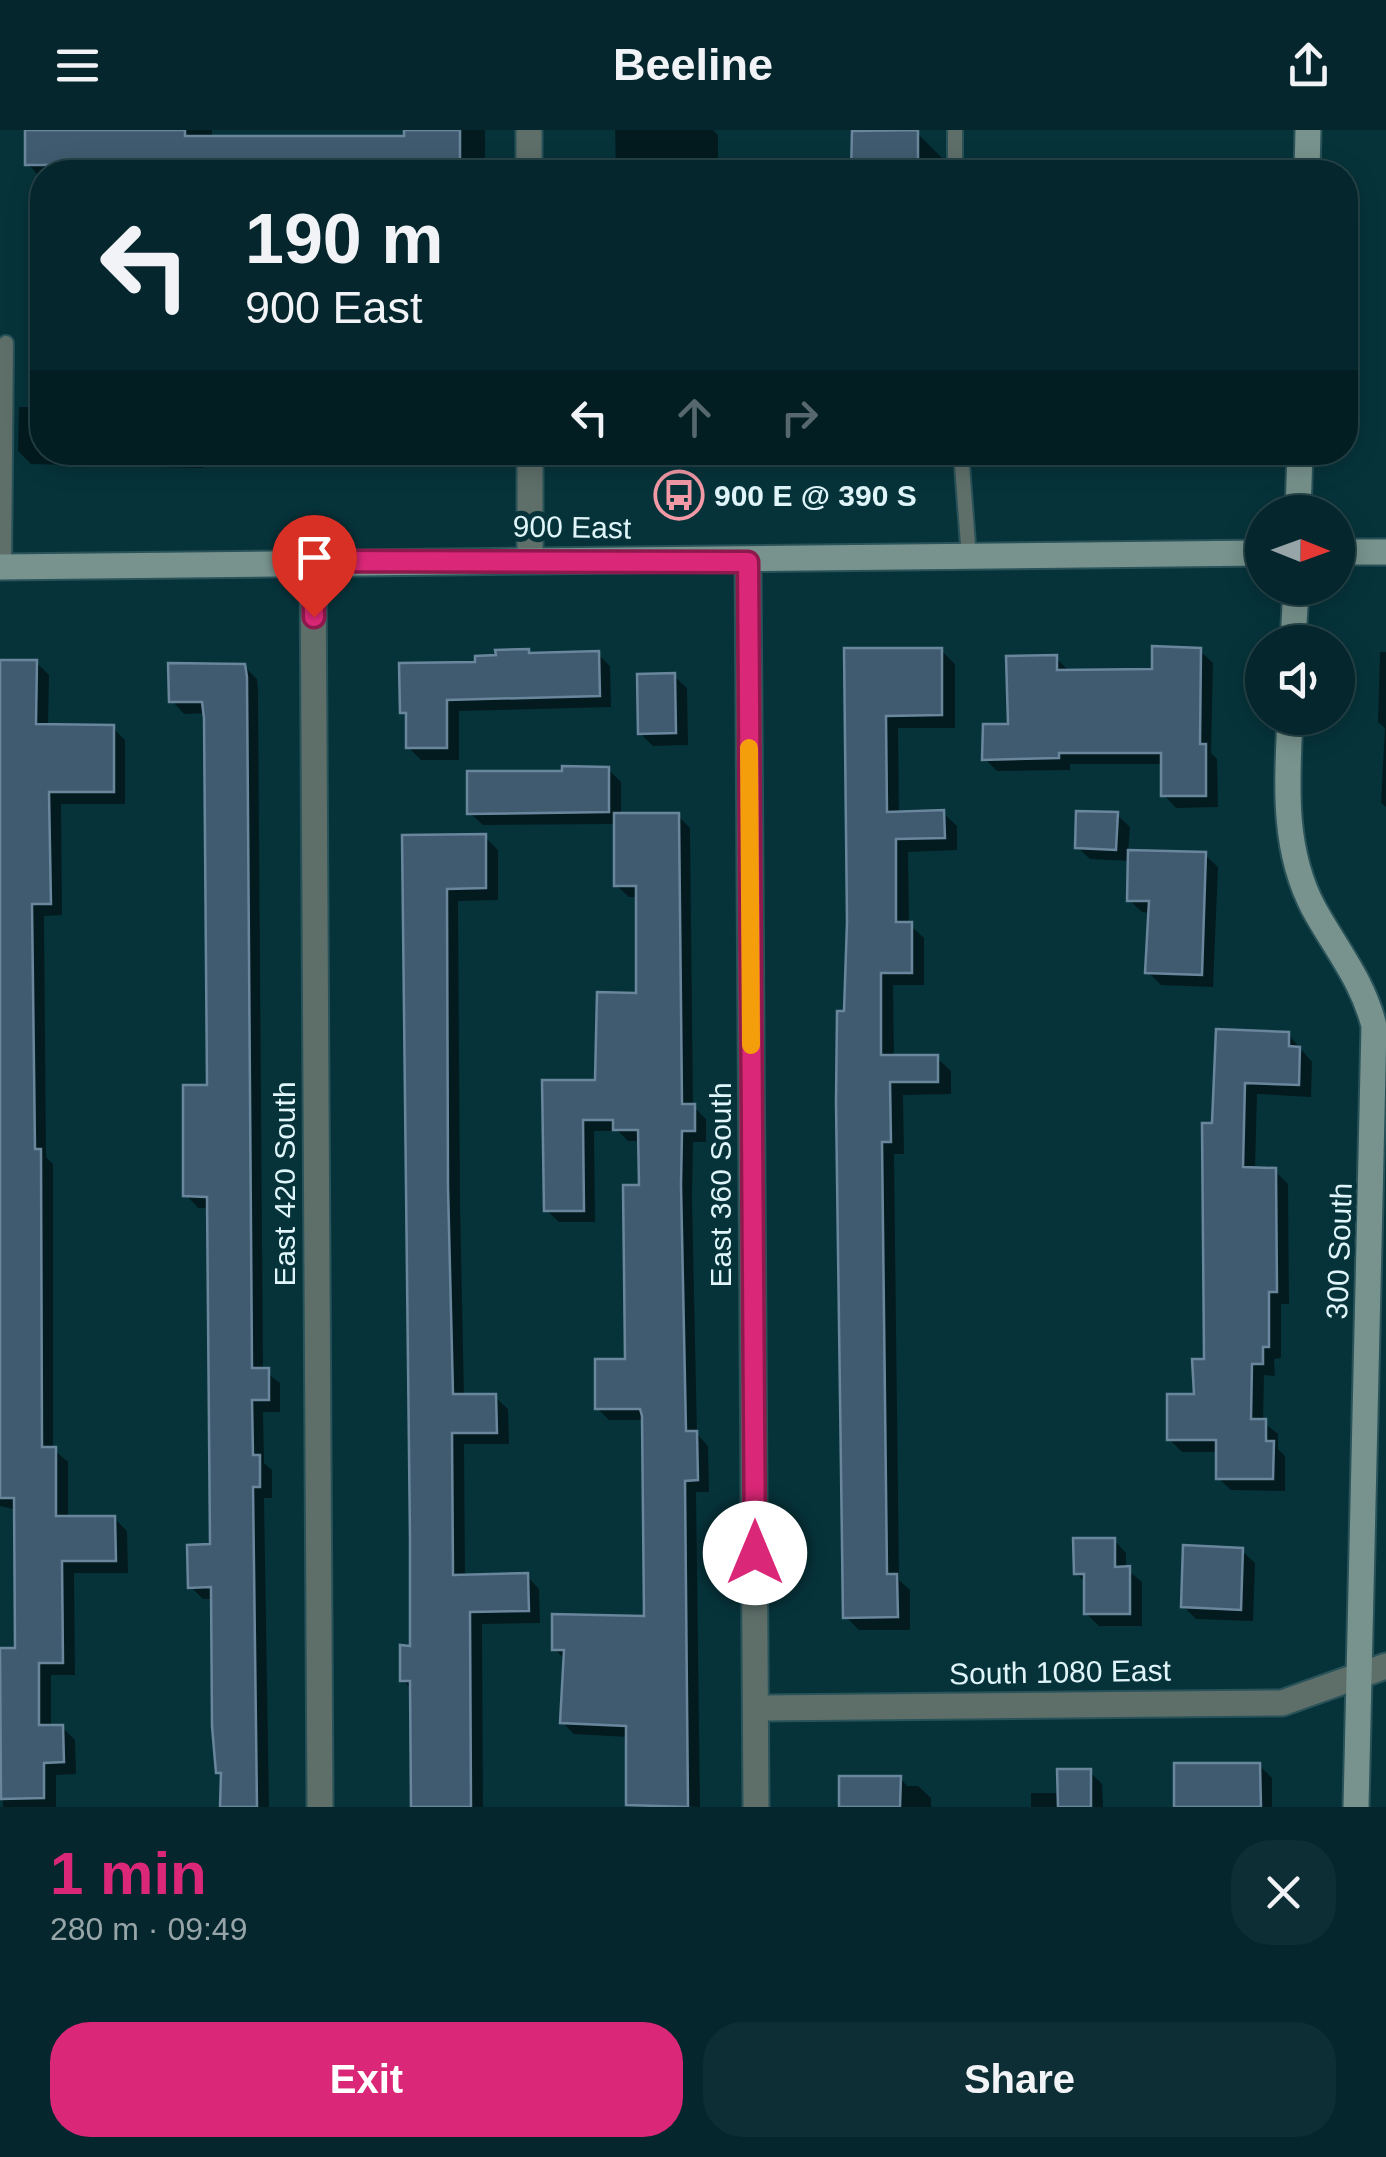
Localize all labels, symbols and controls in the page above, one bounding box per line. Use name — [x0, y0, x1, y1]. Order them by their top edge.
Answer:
icon: menu — [50, 38, 105, 93]
icon: share — [1281, 38, 1336, 93]
text: Beeline — [613, 39, 773, 90]
icon: left — [80, 200, 210, 330]
text: 190 m — [245, 200, 443, 278]
text: 900 East — [245, 282, 423, 333]
icon: left — [562, 390, 617, 445]
icon: ahead — [667, 390, 722, 445]
icon: right — [772, 390, 827, 445]
bus stop icon: 900 E @ 390 S — [653, 469, 705, 521]
place label: 900 E @ 390 S — [714, 479, 917, 512]
north arrow — [1245, 495, 1355, 605]
map controls — [1245, 495, 1355, 735]
street label: 900 East — [513, 509, 632, 545]
pin — [272, 515, 357, 618]
icon: arrive — [287, 530, 342, 585]
button: sound — [1245, 625, 1355, 735]
street label: East 420 South — [268, 1081, 301, 1287]
street label: East 360 South — [704, 1082, 737, 1288]
street label: 300 South — [1320, 1182, 1358, 1320]
position arrow — [703, 1501, 807, 1605]
street label: South 1080 East — [949, 1654, 1172, 1690]
text: 1 min — [50, 1840, 207, 1907]
button: close — [1231, 1840, 1336, 1945]
text: 280 m · 09:49 — [50, 1911, 247, 1947]
button: Exit — [50, 2022, 683, 2137]
button: Share — [703, 2022, 1336, 2137]

